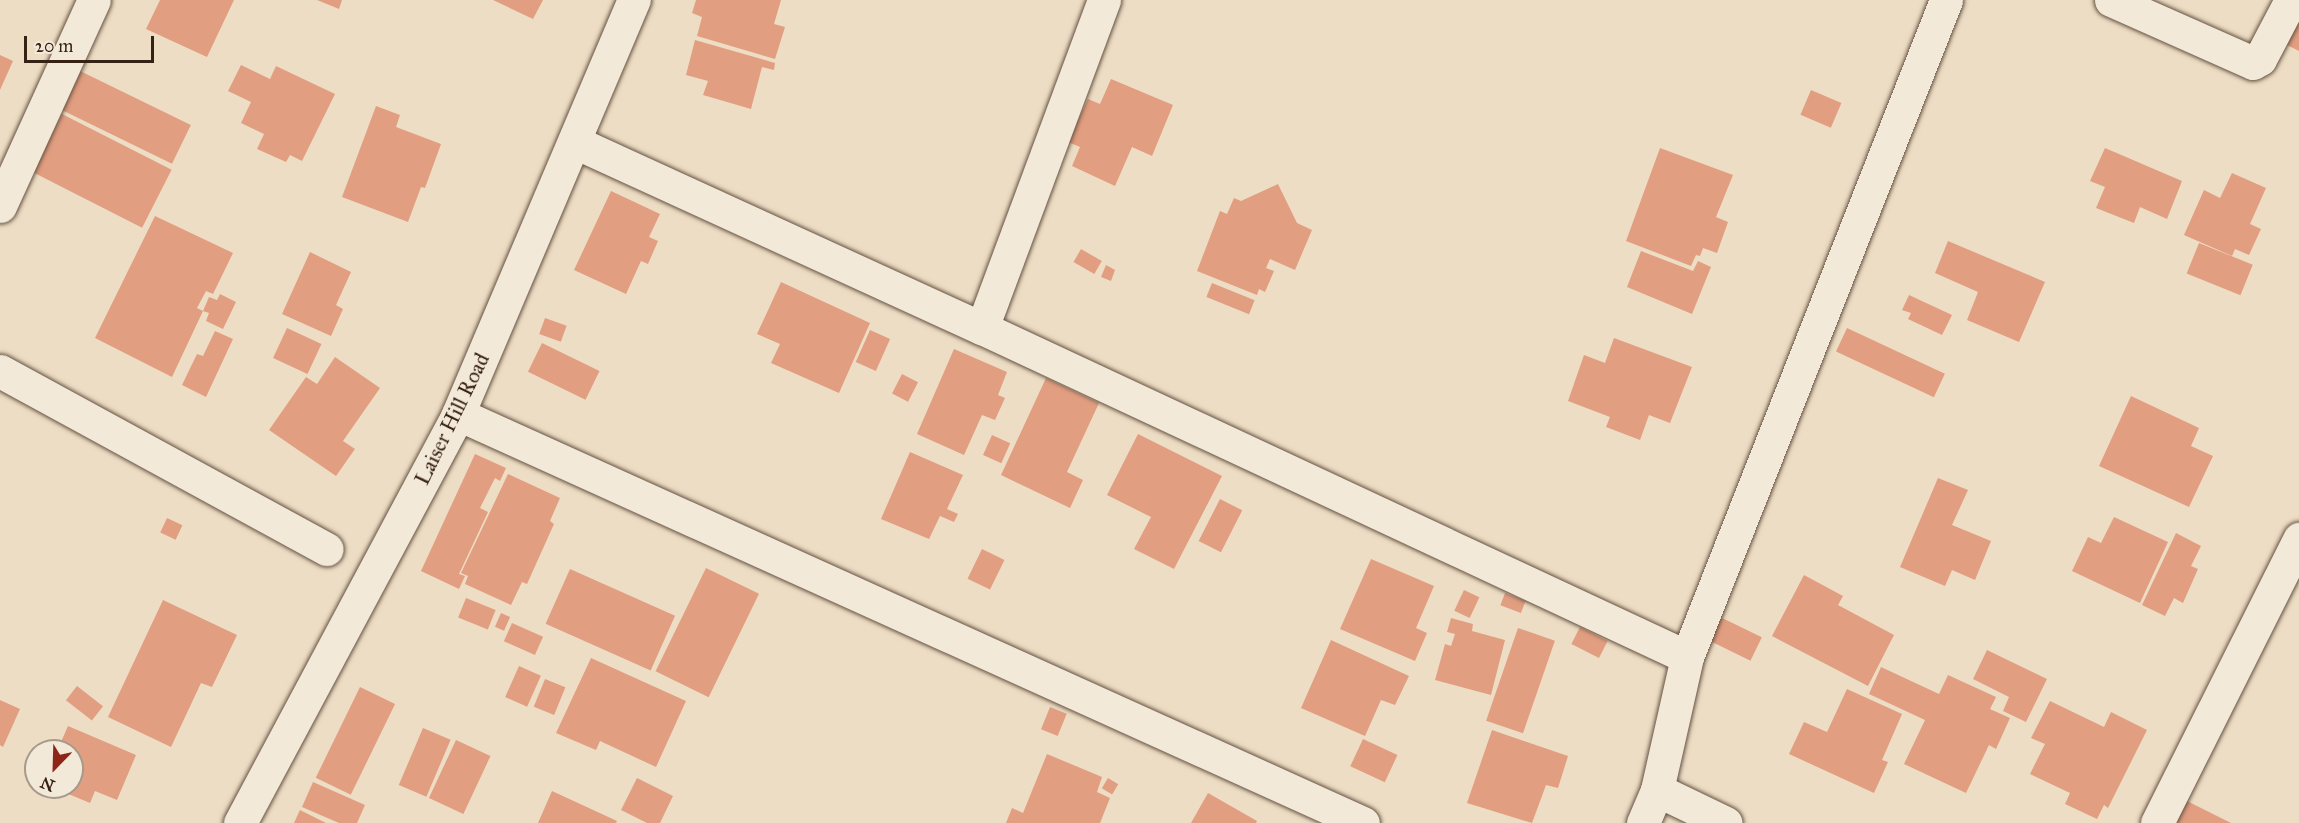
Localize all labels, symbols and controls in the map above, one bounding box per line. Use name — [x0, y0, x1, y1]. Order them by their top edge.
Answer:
scale bar — [27, 24, 158, 62]
text: 20 m — [35, 35, 73, 57]
street label: Laiser Hill Road — [409, 349, 495, 489]
north arrow — [24, 739, 84, 799]
text: N — [38, 773, 58, 796]

